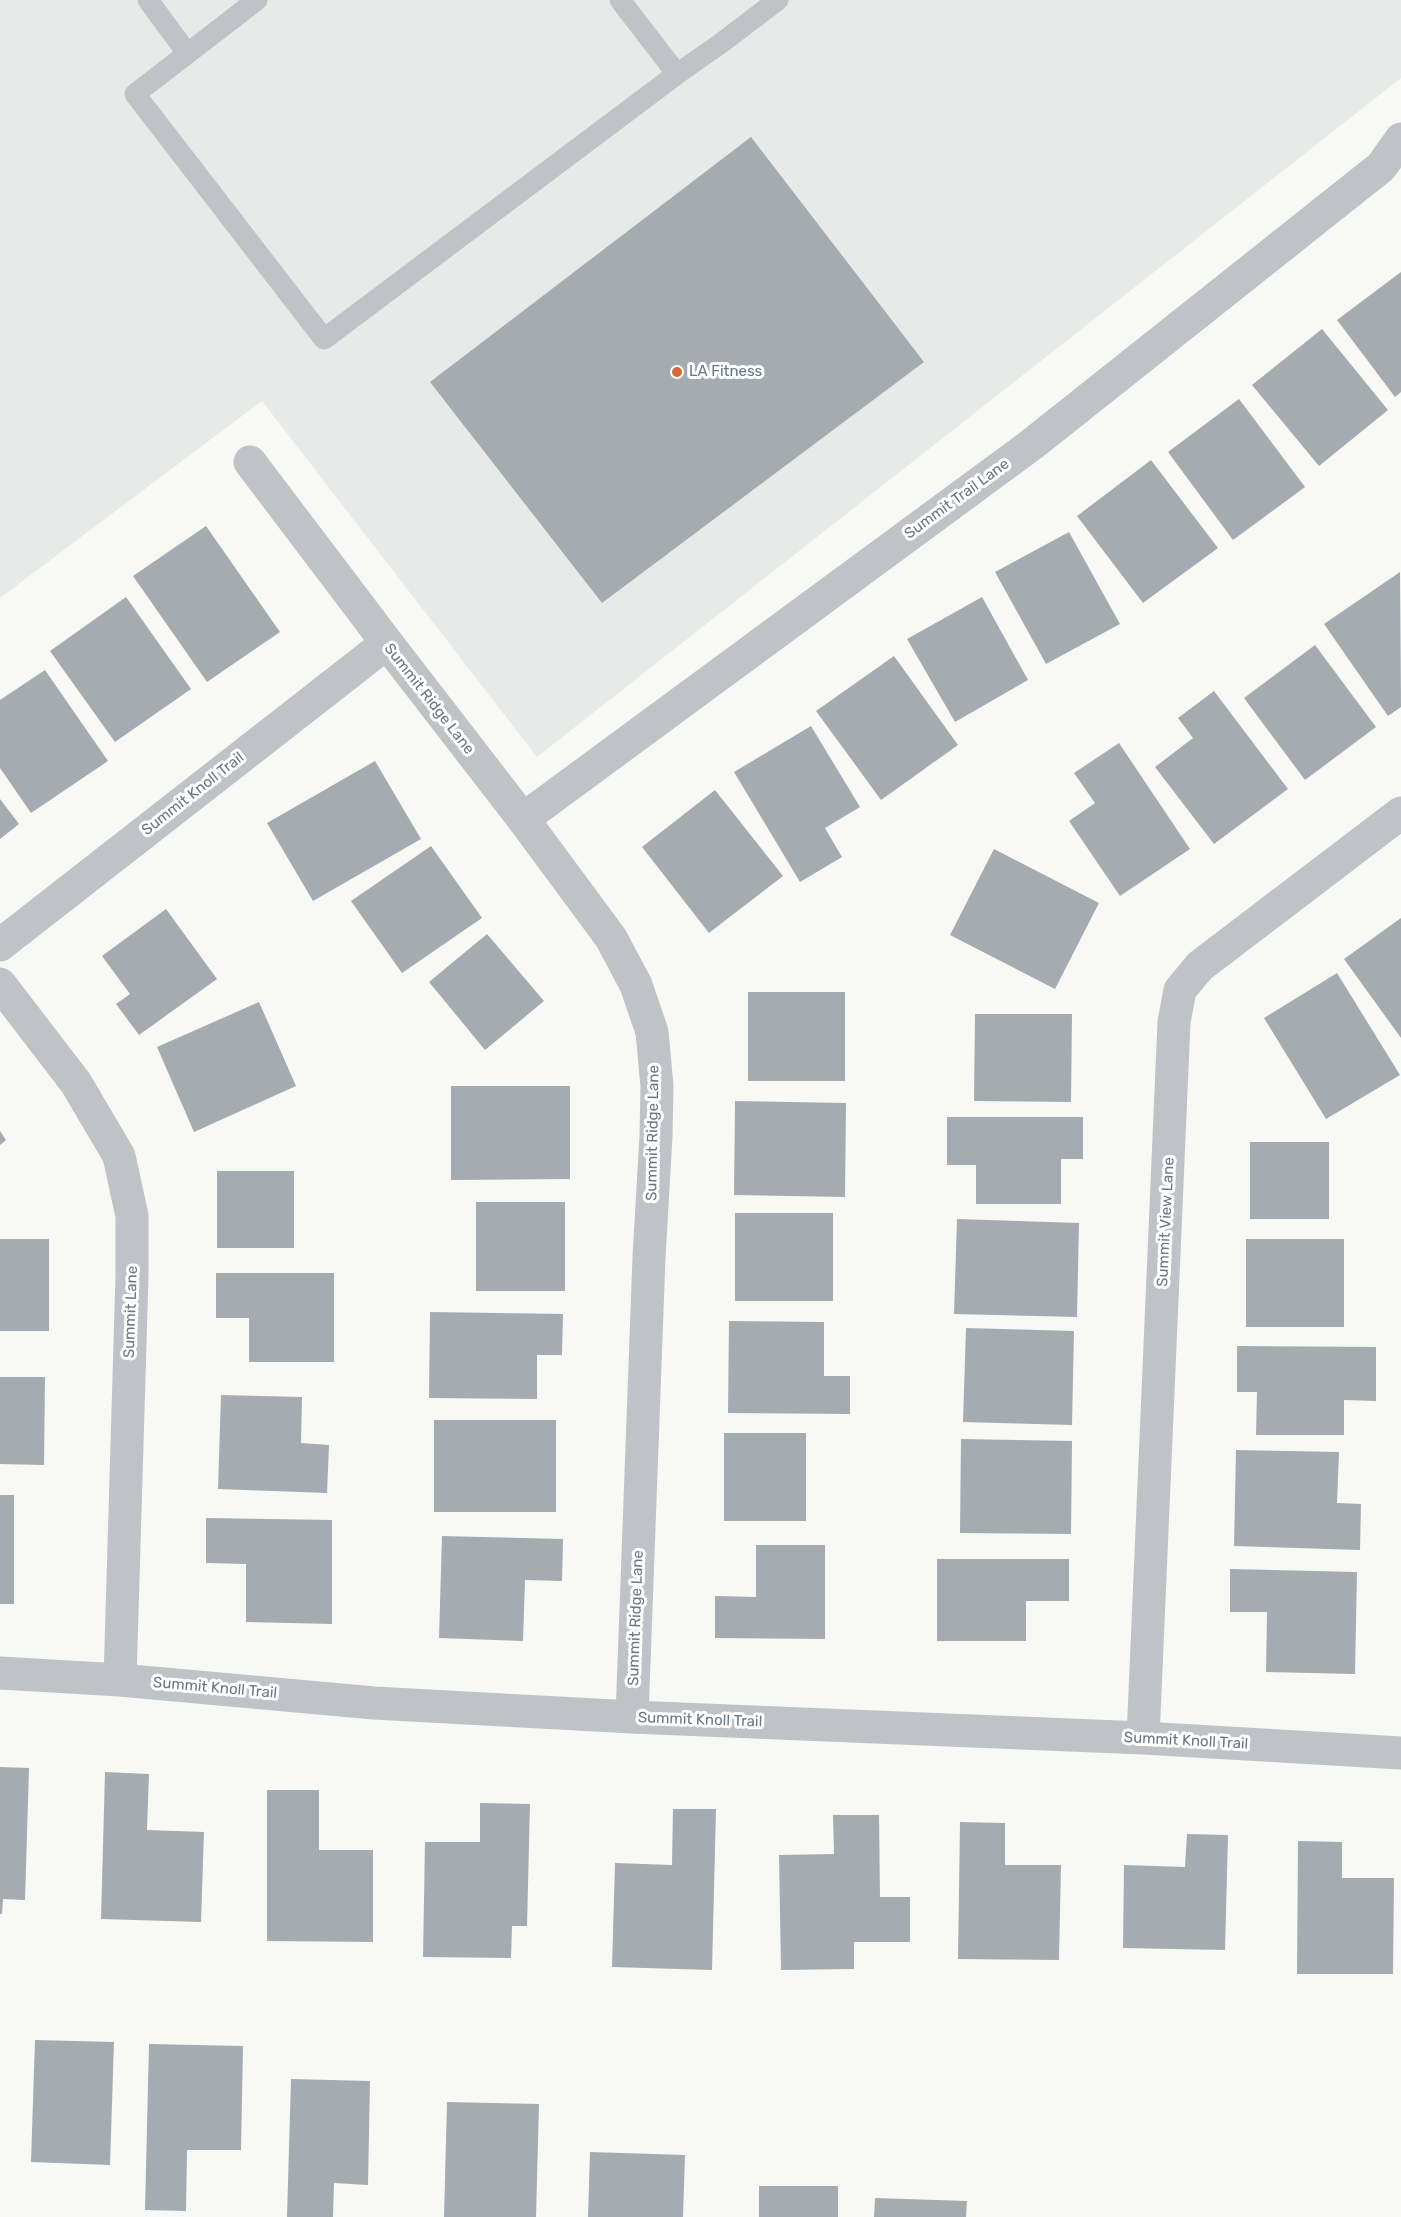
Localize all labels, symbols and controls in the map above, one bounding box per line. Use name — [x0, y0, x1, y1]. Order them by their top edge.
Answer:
place label: LA Fitness — [689, 363, 762, 381]
marker: LA Fitness — [670, 365, 684, 379]
street label: Summit Trail Lane — [901, 455, 1013, 543]
street label: Summit Ridge Lane — [380, 640, 478, 758]
street label: Summit Knoll Trail — [138, 749, 248, 839]
street label: Summit Ridge Lane — [643, 1065, 663, 1201]
street label: Summit View Lane — [1154, 1157, 1178, 1287]
street label: Summit Lane — [120, 1266, 142, 1358]
street label: Summit Ridge Lane — [625, 1550, 647, 1686]
street label: Summit Knoll Trail — [152, 1674, 278, 1702]
street label: Summit Knoll Trail — [637, 1709, 763, 1731]
street label: Summit Knoll Trail — [1123, 1729, 1249, 1753]

